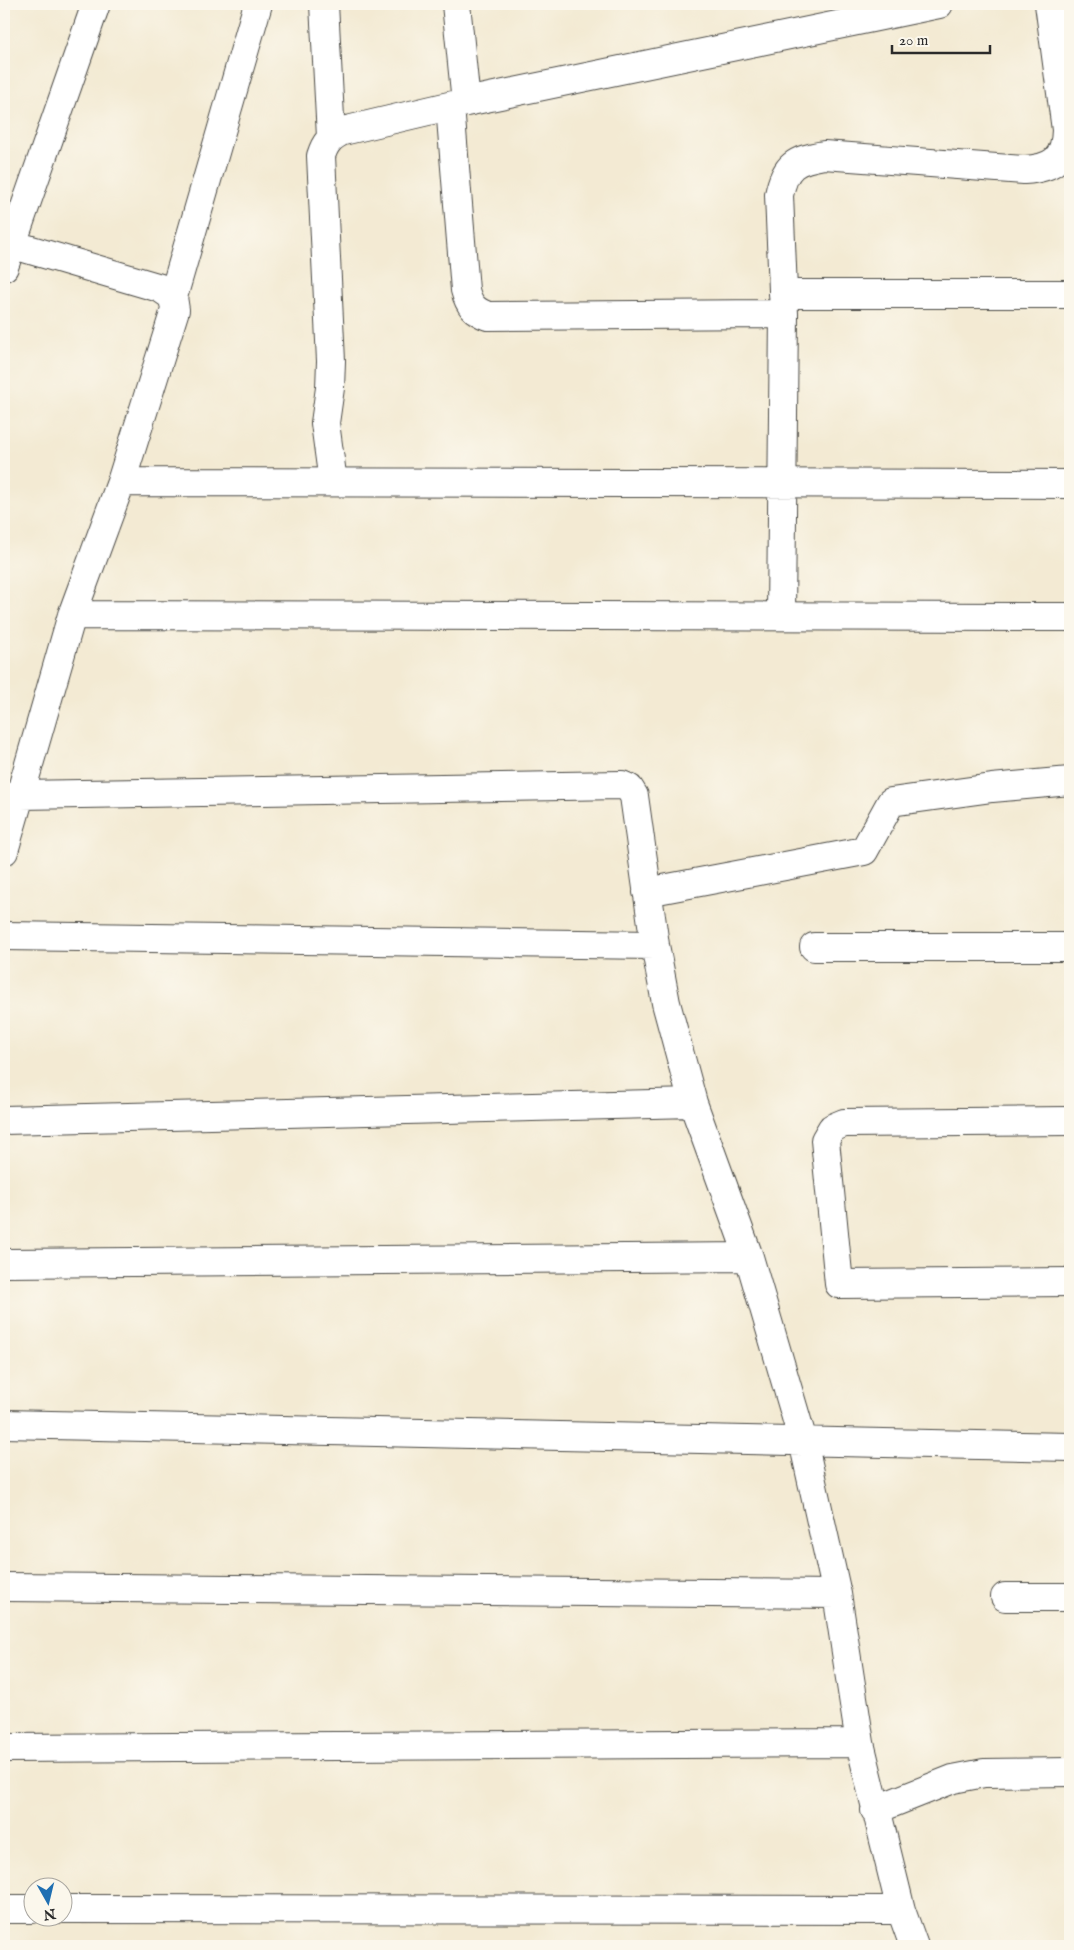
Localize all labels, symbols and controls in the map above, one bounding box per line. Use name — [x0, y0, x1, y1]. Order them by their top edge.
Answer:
scale bar — [892, 22, 989, 54]
text: 20 m — [899, 31, 929, 50]
north arrow — [22, 1878, 72, 1928]
text: N — [42, 1904, 58, 1924]

